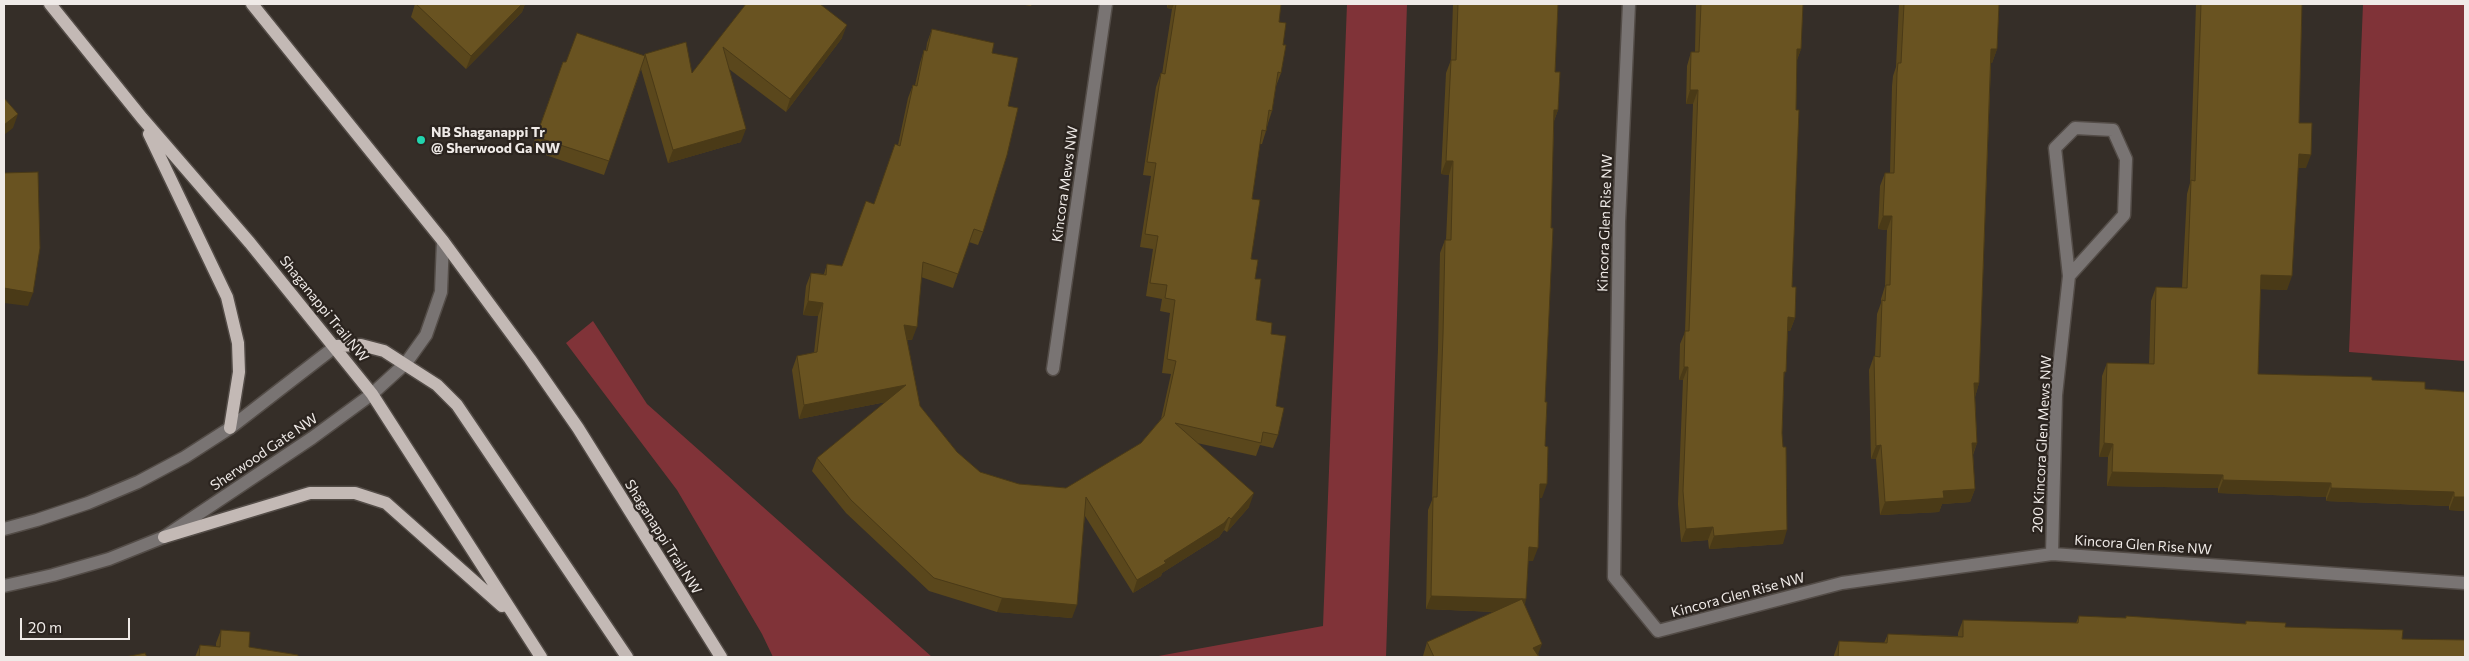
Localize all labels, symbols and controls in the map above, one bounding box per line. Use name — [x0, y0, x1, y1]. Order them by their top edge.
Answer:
place label: NB Shaganappi Tr @ Sherwood Ga NW — [431, 124, 560, 156]
street label: Kincora Mews NW — [1049, 125, 1081, 243]
marker: NB Shaganappi Tr @ Sherwood Ga NW — [415, 134, 427, 146]
street label: Kincora Glen Rise NW — [1594, 154, 1616, 292]
street label: Shaganappi Trail NW — [276, 253, 372, 365]
street label: 200 Kincora Glen Mews NW — [2029, 355, 2055, 533]
street label: Sherwood Gate NW — [207, 410, 321, 494]
street label: Shaganappi Trail NW — [621, 477, 705, 597]
street label: Kincora Glen Rise NW — [2074, 532, 2212, 558]
street label: Kincora Glen Rise NW — [1669, 569, 1807, 621]
scale bar — [22, 608, 132, 640]
text: 20 m — [28, 618, 62, 636]

